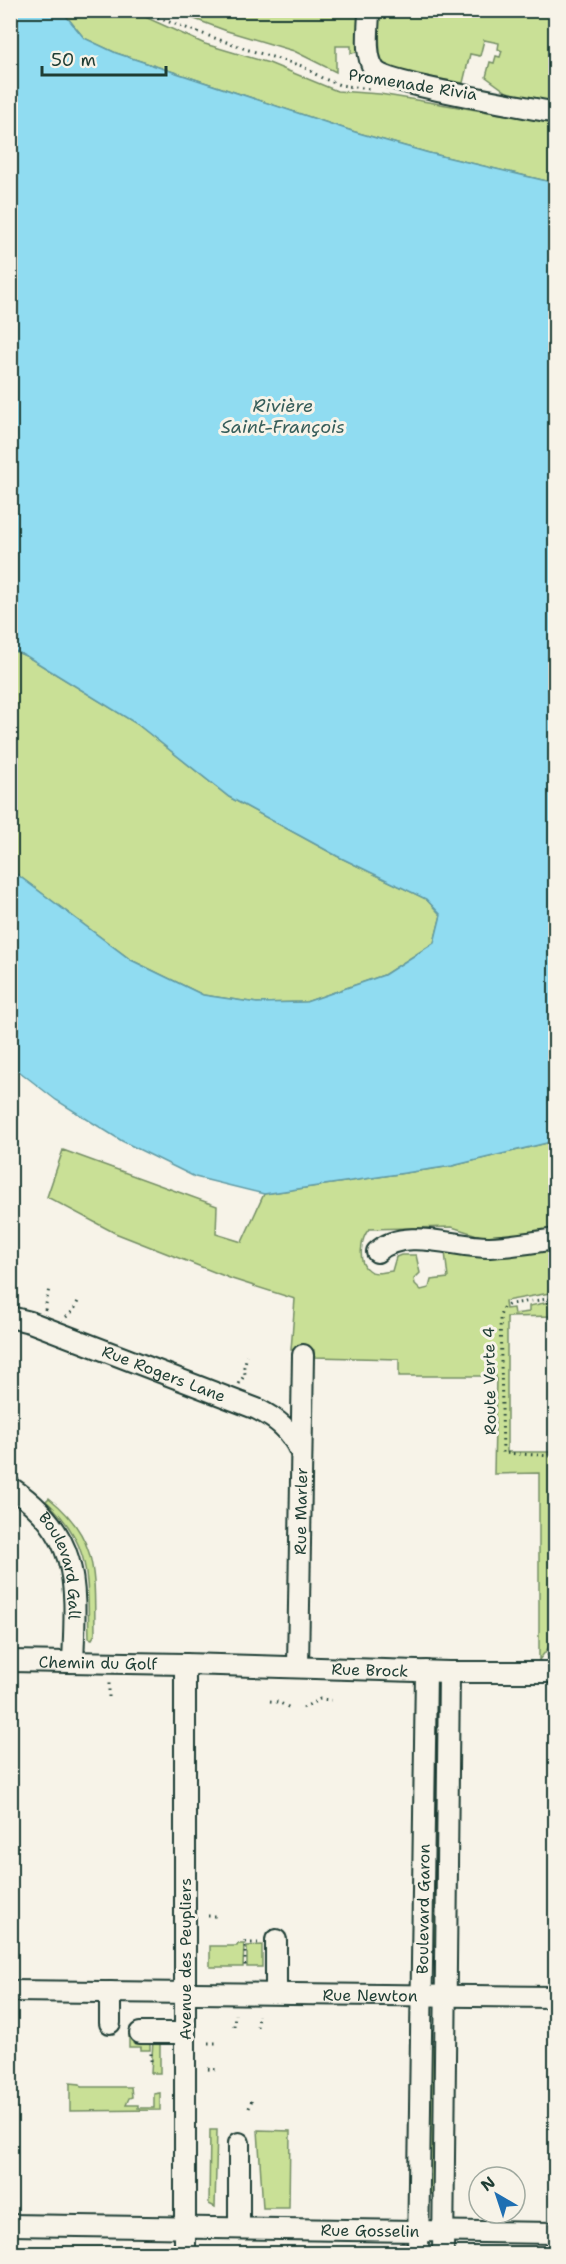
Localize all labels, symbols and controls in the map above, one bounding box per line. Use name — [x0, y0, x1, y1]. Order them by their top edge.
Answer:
scale bar — [42, 39, 166, 77]
text: 50 m — [51, 48, 96, 72]
street label: Promenade Rivia — [347, 64, 479, 105]
water label: Rivière Saint-François — [221, 394, 345, 439]
street label: Route Verte 4 — [478, 1327, 501, 1435]
street label: Rue Rogers Lane — [99, 1341, 229, 1407]
street label: Rue Marler — [290, 1467, 312, 1555]
street label: Boulevard Gall — [34, 1507, 85, 1620]
street label: Chemin du Golf — [39, 1651, 159, 1675]
street label: Rue Brock — [331, 1658, 409, 1682]
street label: Boulevard Garon — [412, 1843, 435, 1974]
street label: Avenue des Peupliers — [175, 1878, 196, 2040]
street label: Rue Newton — [322, 1984, 418, 2006]
north arrow — [467, 2165, 527, 2225]
text: N — [476, 2172, 499, 2196]
street label: Rue Gosselin — [320, 2220, 420, 2242]

